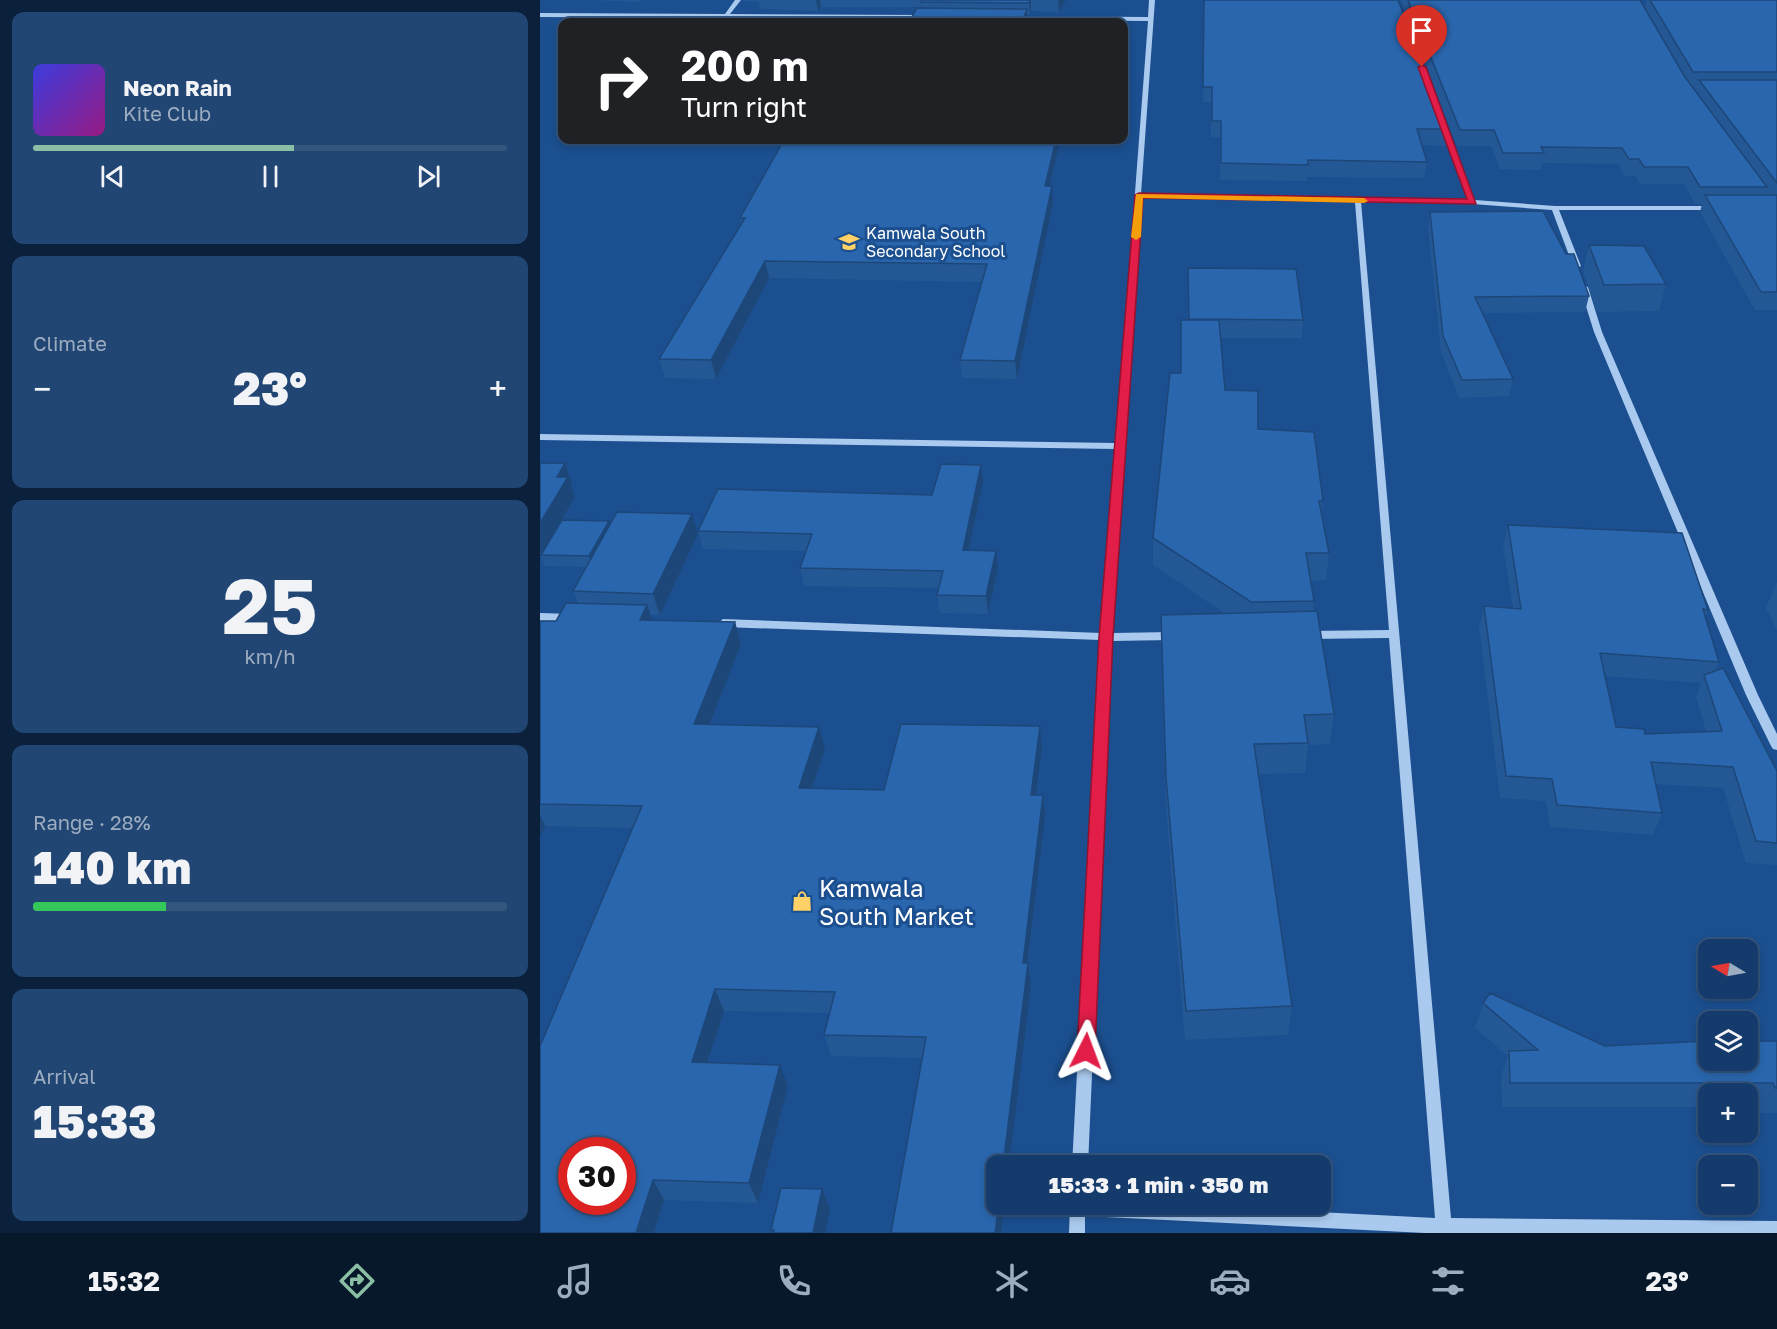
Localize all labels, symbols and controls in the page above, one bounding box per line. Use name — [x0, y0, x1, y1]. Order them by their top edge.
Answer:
pin — [1396, 5, 1447, 67]
icon: arrive — [1405, 14, 1438, 47]
text: 200 m — [681, 40, 808, 90]
icon: right — [582, 42, 660, 120]
text: Neon Rain — [123, 74, 232, 101]
text: Turn right — [681, 91, 807, 123]
text: Kite Club — [123, 101, 211, 125]
icon: previous — [96, 160, 129, 193]
icon: pause — [254, 160, 287, 193]
icon: next — [412, 160, 445, 193]
place label: Kamwala South Secondary School — [866, 223, 1005, 261]
school or university icon: Kamwala South Secondary School — [837, 230, 861, 254]
text: Climate — [33, 331, 107, 355]
text: 23° — [233, 361, 307, 415]
text: − — [33, 369, 51, 408]
text: + — [489, 369, 507, 408]
text: 25 — [222, 558, 318, 651]
text: km/h — [245, 644, 295, 668]
text: Range · 28% — [33, 810, 151, 834]
text: 140 km — [33, 840, 191, 894]
place label: Kamwala South Market — [819, 873, 974, 930]
shop icon: Kamwala South Market — [790, 889, 814, 913]
north arrow — [1698, 939, 1758, 999]
map controls — [1698, 939, 1758, 1215]
button: layers — [1698, 1011, 1758, 1071]
position arrow — [1054, 1019, 1118, 1083]
text: Arrival — [33, 1064, 96, 1088]
button: + — [1698, 1083, 1758, 1143]
text: 15:33 — [33, 1094, 157, 1148]
speed limit sign: 30 — [558, 1137, 636, 1215]
button: − — [1698, 1155, 1758, 1215]
text: 15:33 · 1 min · 350 m — [1049, 1171, 1268, 1198]
icon: directions — [336, 1260, 378, 1302]
icon: music — [554, 1260, 596, 1302]
icon: phone — [773, 1260, 815, 1302]
icon: climate — [991, 1260, 1033, 1302]
icon: car — [1209, 1260, 1251, 1302]
icon: filters — [1427, 1260, 1469, 1302]
text: 15:32 — [88, 1265, 160, 1297]
text: 23° — [1645, 1265, 1689, 1297]

